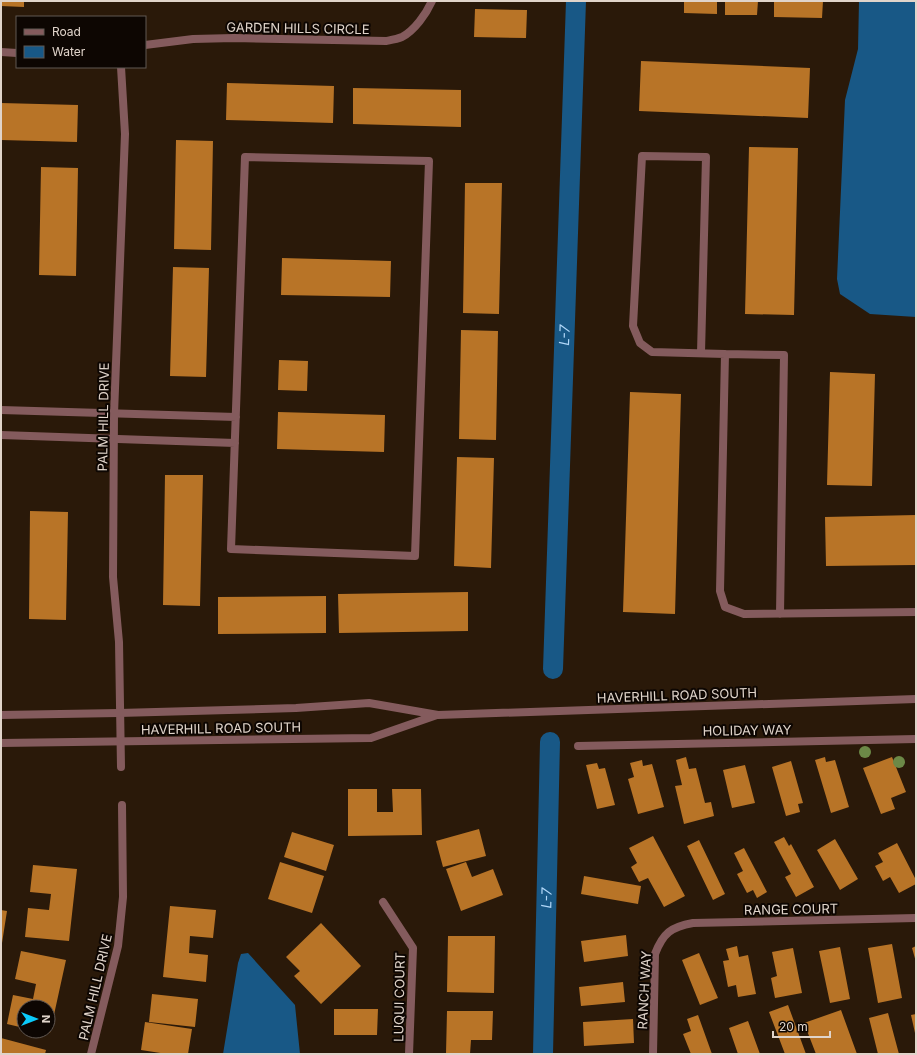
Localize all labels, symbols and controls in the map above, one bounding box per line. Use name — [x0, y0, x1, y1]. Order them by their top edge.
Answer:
legend — [16, 16, 146, 68]
street label: GARDEN HILLS CIRCLE — [226, 19, 370, 37]
text: Road — [52, 24, 81, 39]
text: Water — [52, 44, 86, 59]
water label: L-7 — [555, 323, 573, 346]
street label: PALM HILL DRIVE — [94, 363, 112, 471]
street label: HAVERHILL ROAD SOUTH — [597, 684, 757, 706]
street label: HAVERHILL ROAD SOUTH — [141, 719, 301, 737]
street label: HOLIDAY WAY — [702, 721, 792, 739]
water label: L-7 — [537, 886, 555, 909]
street label: RANGE COURT — [744, 900, 838, 918]
street label: PALM HILL DRIVE — [75, 932, 115, 1042]
street label: RANCH WAY — [634, 950, 654, 1030]
street label: LUQUI COURT — [390, 952, 408, 1042]
north arrow — [16, 999, 56, 1039]
scale bar — [773, 1013, 830, 1039]
text: N — [39, 1015, 53, 1023]
text: 20 m — [779, 1019, 808, 1034]

